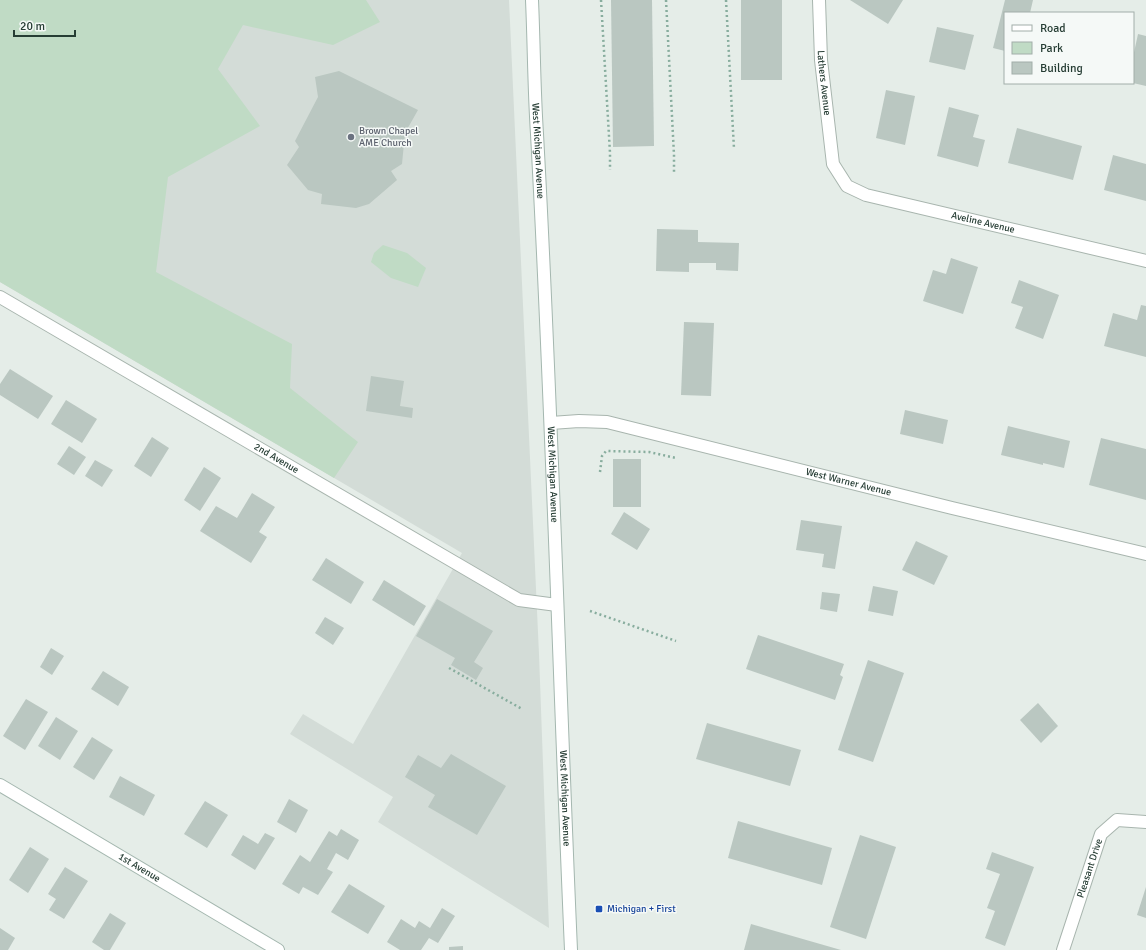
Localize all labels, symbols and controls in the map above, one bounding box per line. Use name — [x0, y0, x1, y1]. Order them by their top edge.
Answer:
scale bar — [14, 12, 75, 38]
legend — [1004, 12, 1134, 84]
text: 20 m — [20, 19, 45, 34]
text: Road — [1040, 21, 1066, 36]
text: Park — [1040, 41, 1063, 56]
street label: Lathers Avenue — [815, 50, 833, 116]
text: Building — [1040, 61, 1083, 76]
street label: West Michigan Avenue — [529, 103, 546, 199]
place label: Brown Chapel AME Church — [359, 125, 418, 149]
marker: Brown Chapel AME Church — [346, 132, 356, 142]
street label: Aveline Avenue — [950, 209, 1016, 236]
street label: West Michigan Avenue — [545, 426, 560, 523]
street label: 2nd Avenue — [252, 441, 301, 476]
street label: West Warner Avenue — [804, 466, 893, 499]
street label: West Michigan Avenue — [557, 750, 573, 847]
street label: Pleasant Drive — [1074, 837, 1105, 899]
street label: 1st Avenue — [116, 851, 163, 885]
place label: Michigan + First — [607, 903, 676, 915]
marker: Michigan + First — [594, 904, 604, 914]

